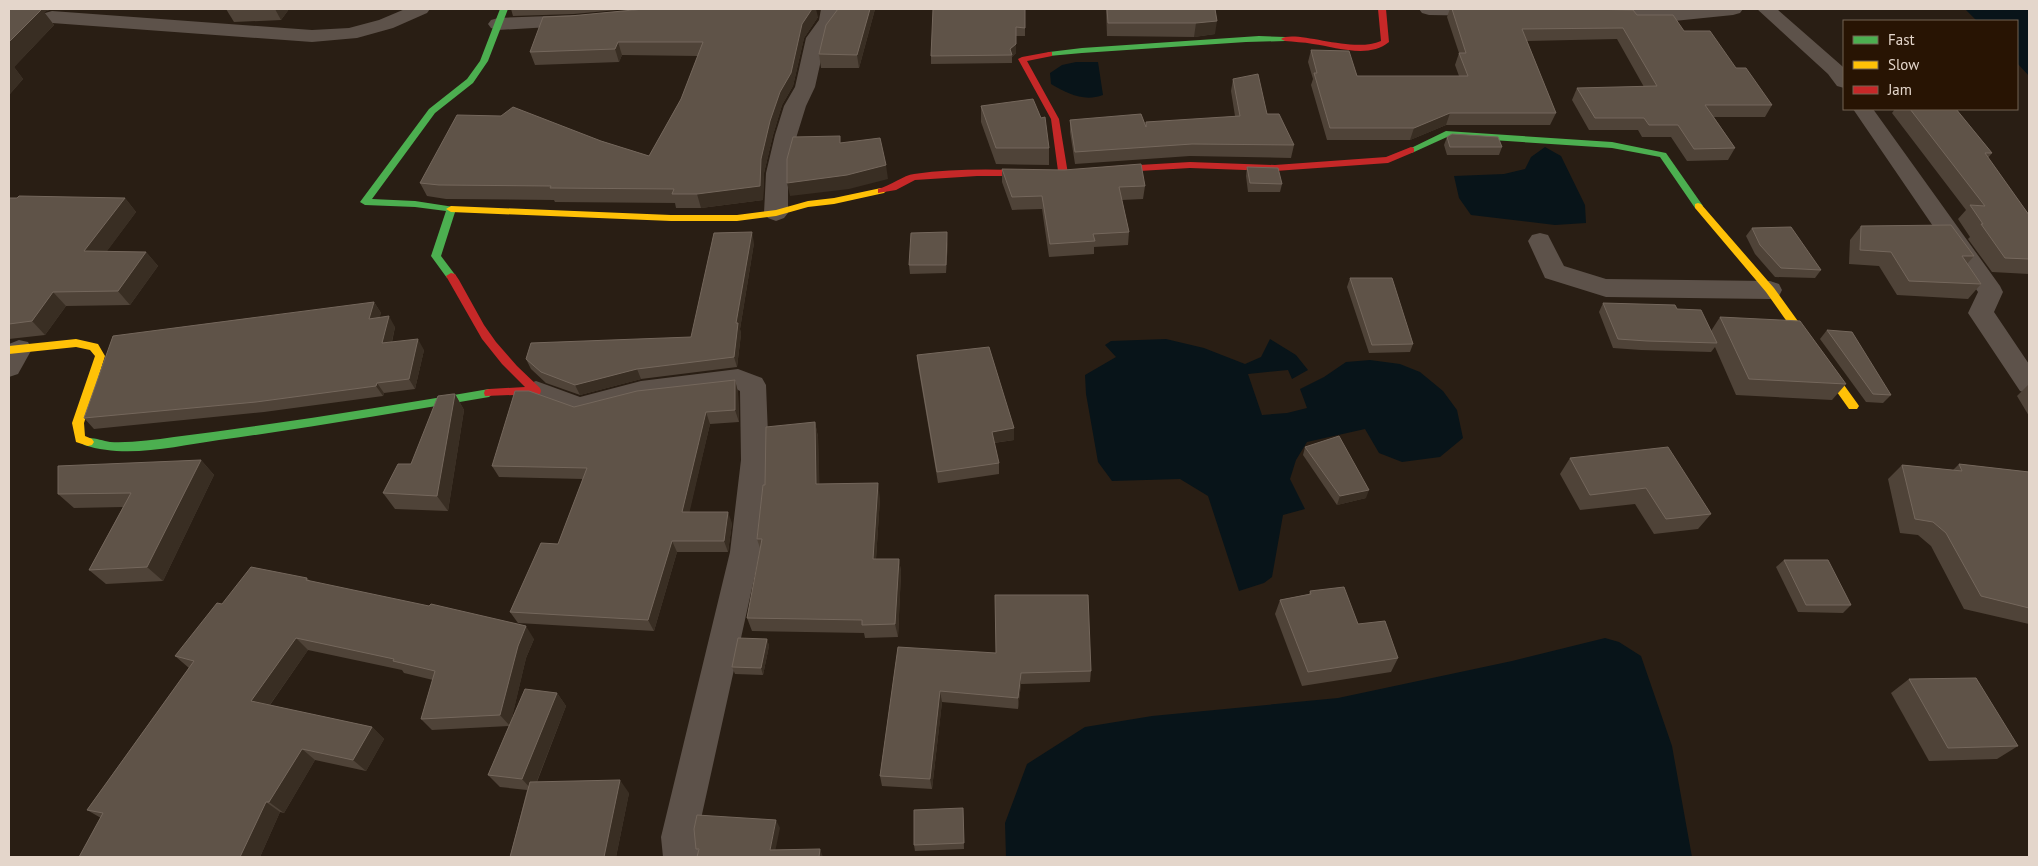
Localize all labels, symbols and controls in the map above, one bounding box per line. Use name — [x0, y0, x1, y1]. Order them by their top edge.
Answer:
legend — [1843, 20, 2018, 110]
text: Fast — [1888, 30, 1915, 49]
text: Slow — [1888, 55, 1919, 74]
text: Jam — [1887, 80, 1912, 99]

